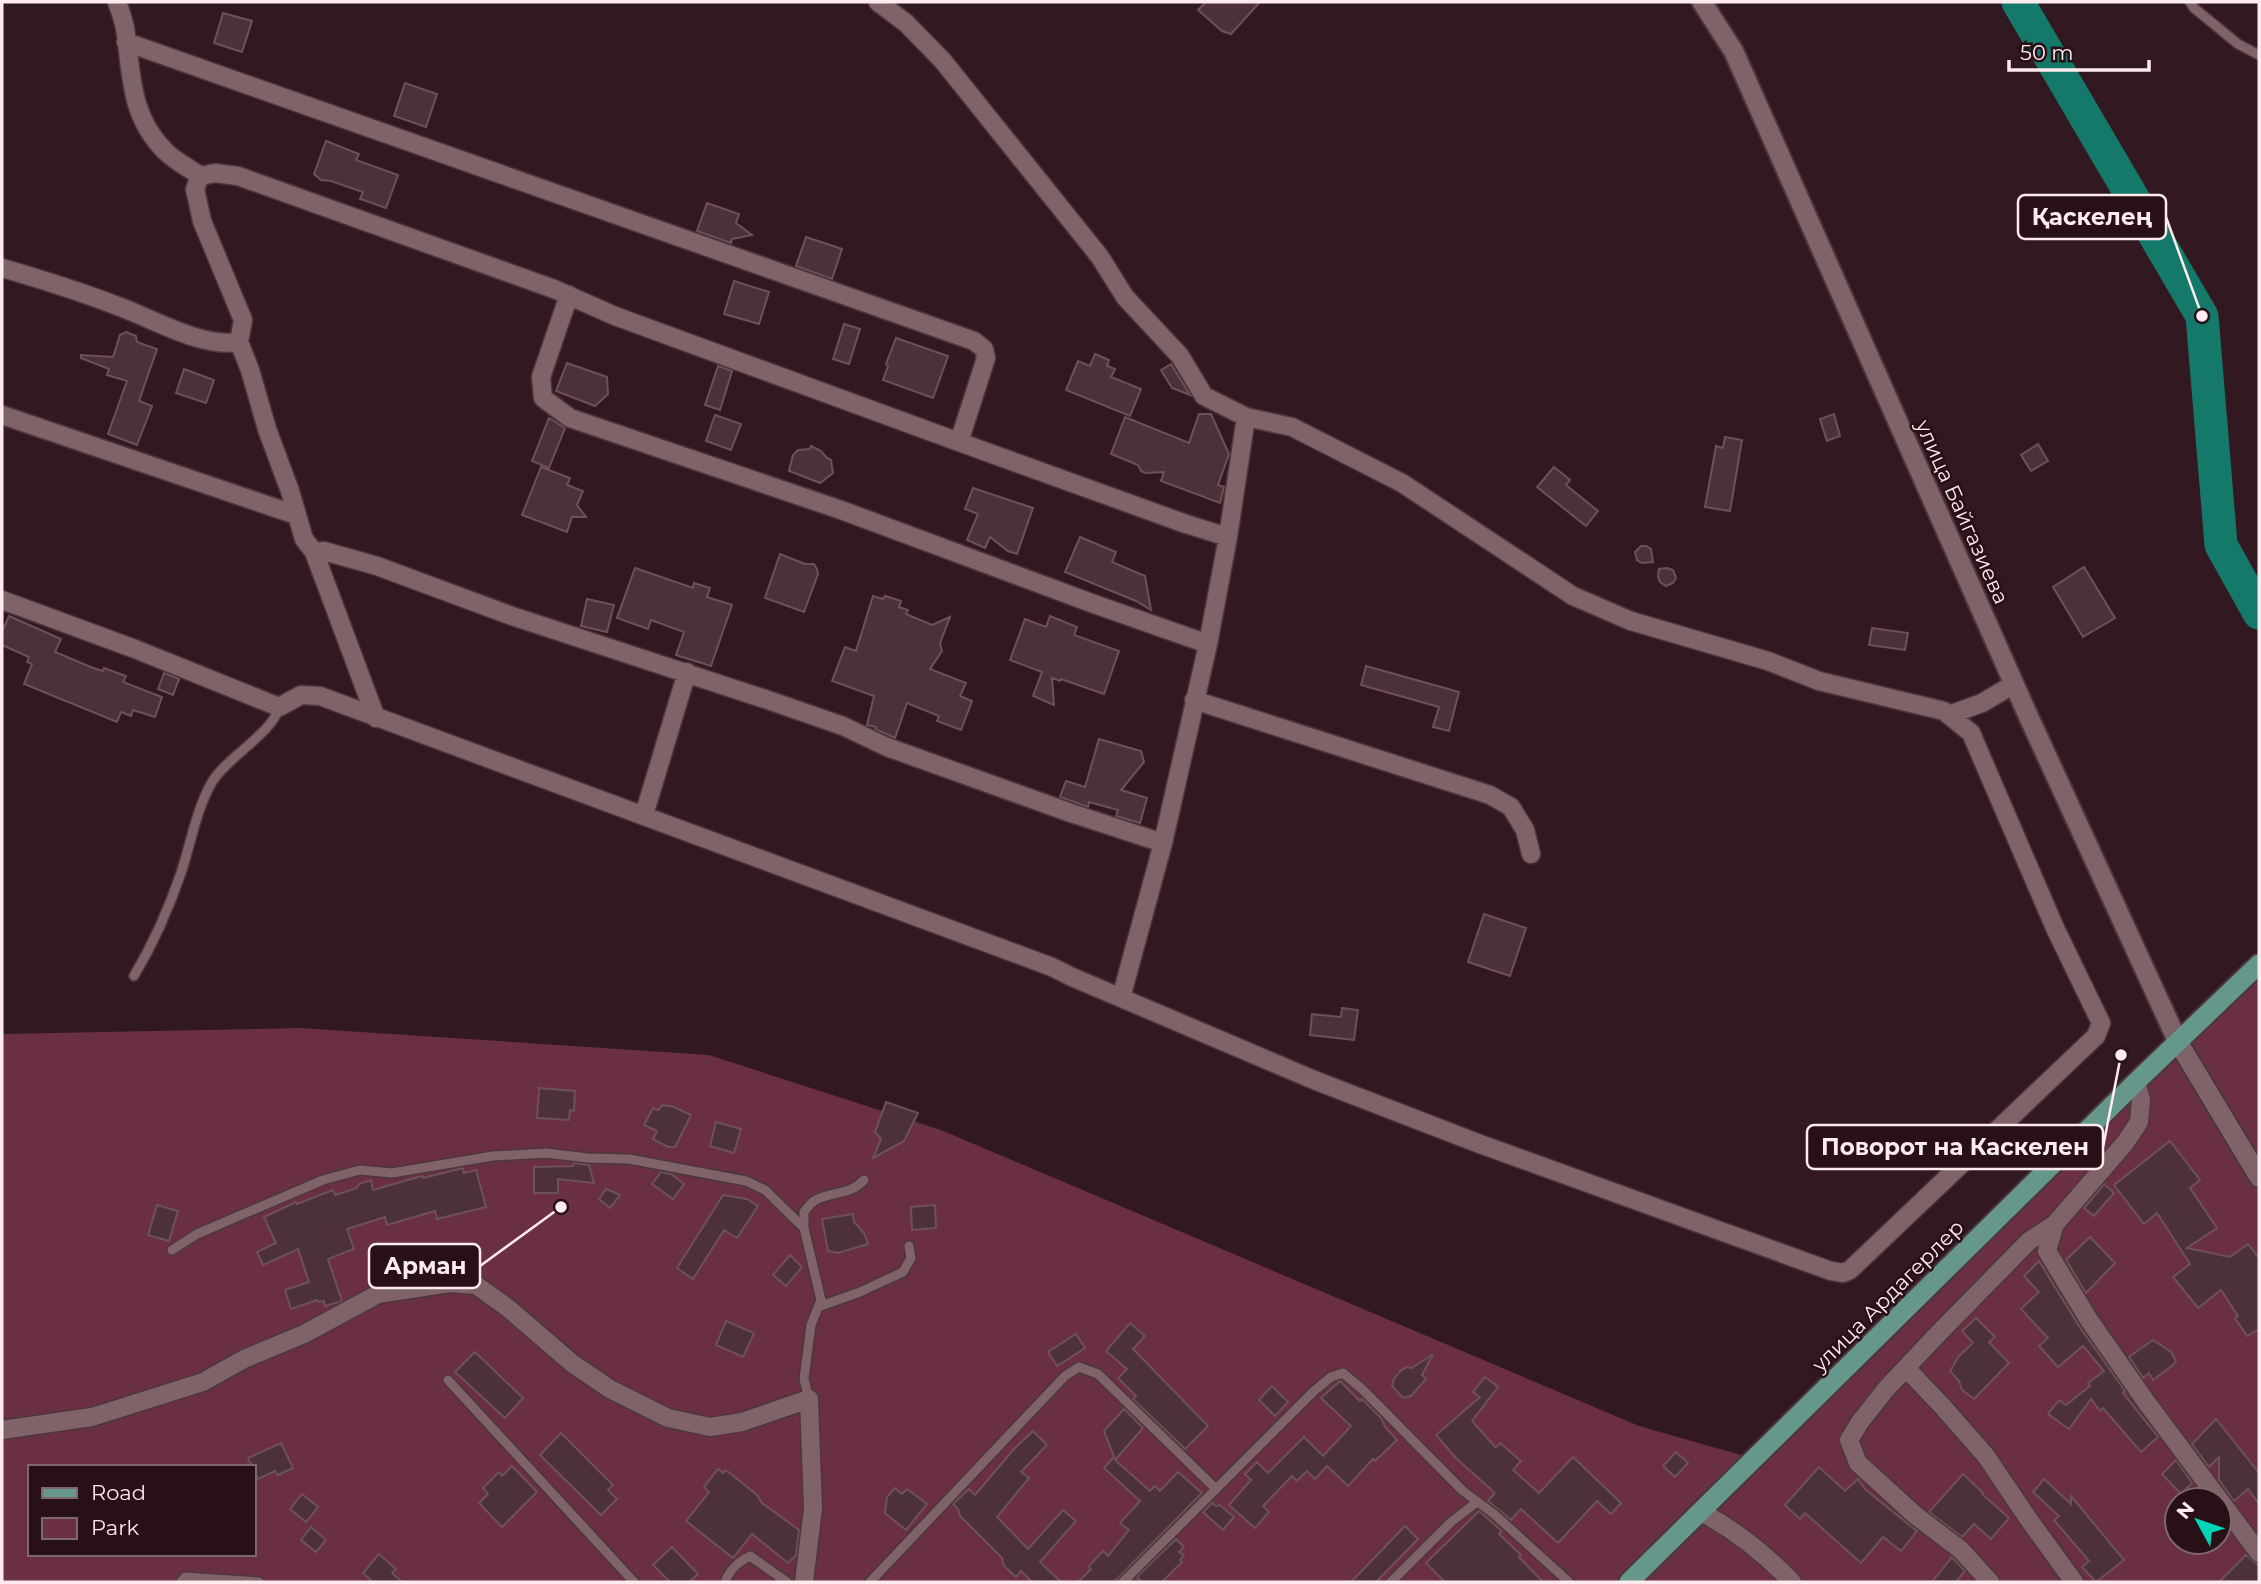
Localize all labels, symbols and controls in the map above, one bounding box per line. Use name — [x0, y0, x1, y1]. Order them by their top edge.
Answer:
scale bar — [2009, 28, 2149, 72]
text: 50 m — [2020, 40, 2074, 65]
callout: Қаскелең — [2018, 195, 2166, 239]
text: Қаскелең — [2032, 203, 2153, 231]
street label: улица Байгазиева — [1910, 415, 2014, 608]
callout: Поворот на Каскелен — [1807, 1125, 2103, 1169]
text: Поворот на Каскелен — [1821, 1133, 2089, 1161]
street label: улица Ардагерлер — [1806, 1215, 1969, 1377]
callout: Арман — [369, 1244, 480, 1288]
text: Арман — [384, 1252, 466, 1280]
legend — [28, 1465, 256, 1556]
text: Road — [91, 1480, 146, 1505]
north arrow — [2163, 1486, 2233, 1556]
text: N — [2172, 1497, 2199, 1524]
text: Park — [91, 1515, 139, 1540]

